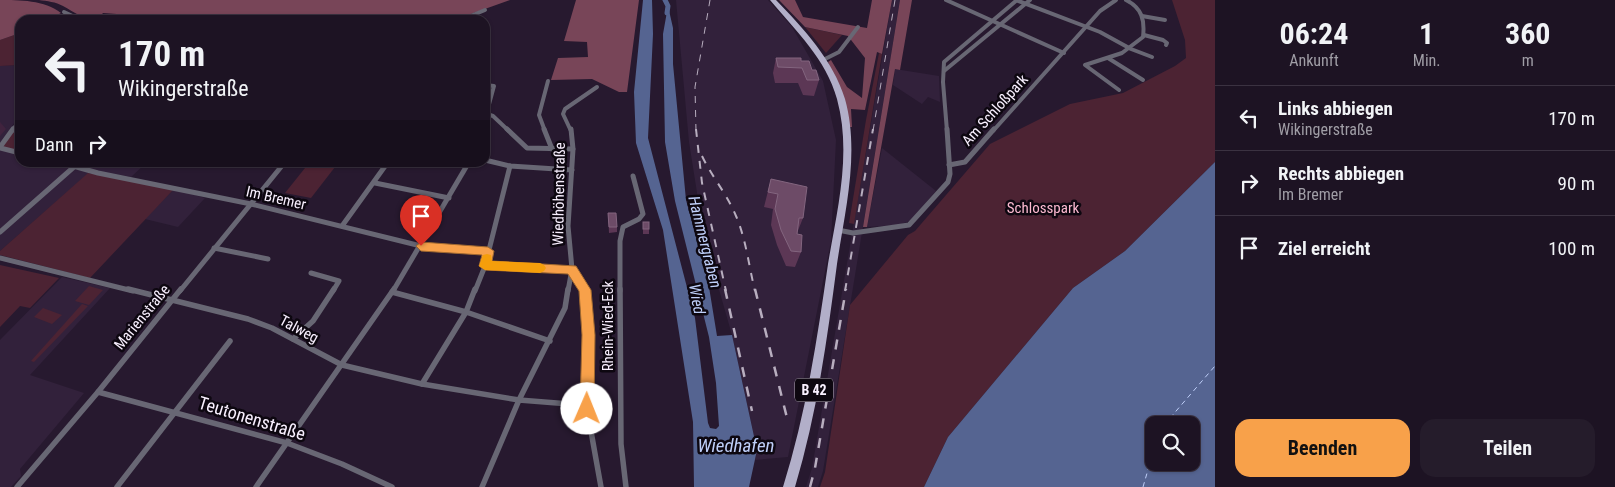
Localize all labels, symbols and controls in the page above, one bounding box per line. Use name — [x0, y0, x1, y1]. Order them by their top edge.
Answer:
text: 06:24 — [1279, 16, 1348, 51]
text: 1 — [1419, 16, 1434, 51]
text: 360 — [1505, 16, 1550, 51]
text: 170 m — [118, 34, 205, 75]
icon: left — [35, 35, 100, 100]
text: Ankunft — [1289, 51, 1339, 70]
text: Min. — [1413, 51, 1441, 70]
text: m — [1522, 51, 1534, 70]
street label: Am Schloßpark — [958, 70, 1032, 149]
text: Wikingerstraße — [118, 76, 248, 101]
text: Links abbiegen — [1278, 97, 1393, 120]
icon: left — [1235, 104, 1263, 132]
text: 170 m — [1548, 107, 1595, 130]
text: Wikingerstraße — [1278, 120, 1373, 139]
icon: right — [83, 130, 111, 158]
text: Dann — [35, 133, 73, 156]
street label: Wiedhöhenstraße — [549, 142, 569, 246]
text: Rechts abbiegen — [1278, 162, 1404, 185]
icon: right — [1235, 169, 1263, 197]
text: 90 m — [1558, 172, 1595, 195]
street label: Im Bremer — [244, 182, 308, 214]
text: Im Bremer — [1278, 185, 1343, 204]
water label: Hammergraben — [684, 194, 726, 290]
pin — [400, 195, 442, 246]
park label: Schlosspark — [1007, 199, 1079, 217]
icon: arrive — [407, 202, 435, 230]
icon: arrive — [1235, 234, 1263, 262]
text: Ziel erreicht — [1278, 237, 1370, 260]
text: 100 m — [1548, 237, 1595, 260]
street label: Rhein-Wied-Eck — [599, 280, 617, 371]
street label: Marienstraße — [110, 281, 174, 353]
water label: Wied — [685, 282, 709, 316]
street label: Talweg — [276, 311, 322, 347]
road number: B 42 — [795, 378, 833, 402]
position arrow — [560, 382, 612, 434]
street label: Teutonenstraße — [196, 392, 308, 444]
map controls — [1145, 416, 1200, 471]
button: search — [1145, 416, 1200, 471]
button: Beenden — [1235, 419, 1410, 477]
button: Teilen — [1420, 419, 1595, 477]
water label: Wiedhafen — [698, 434, 774, 457]

